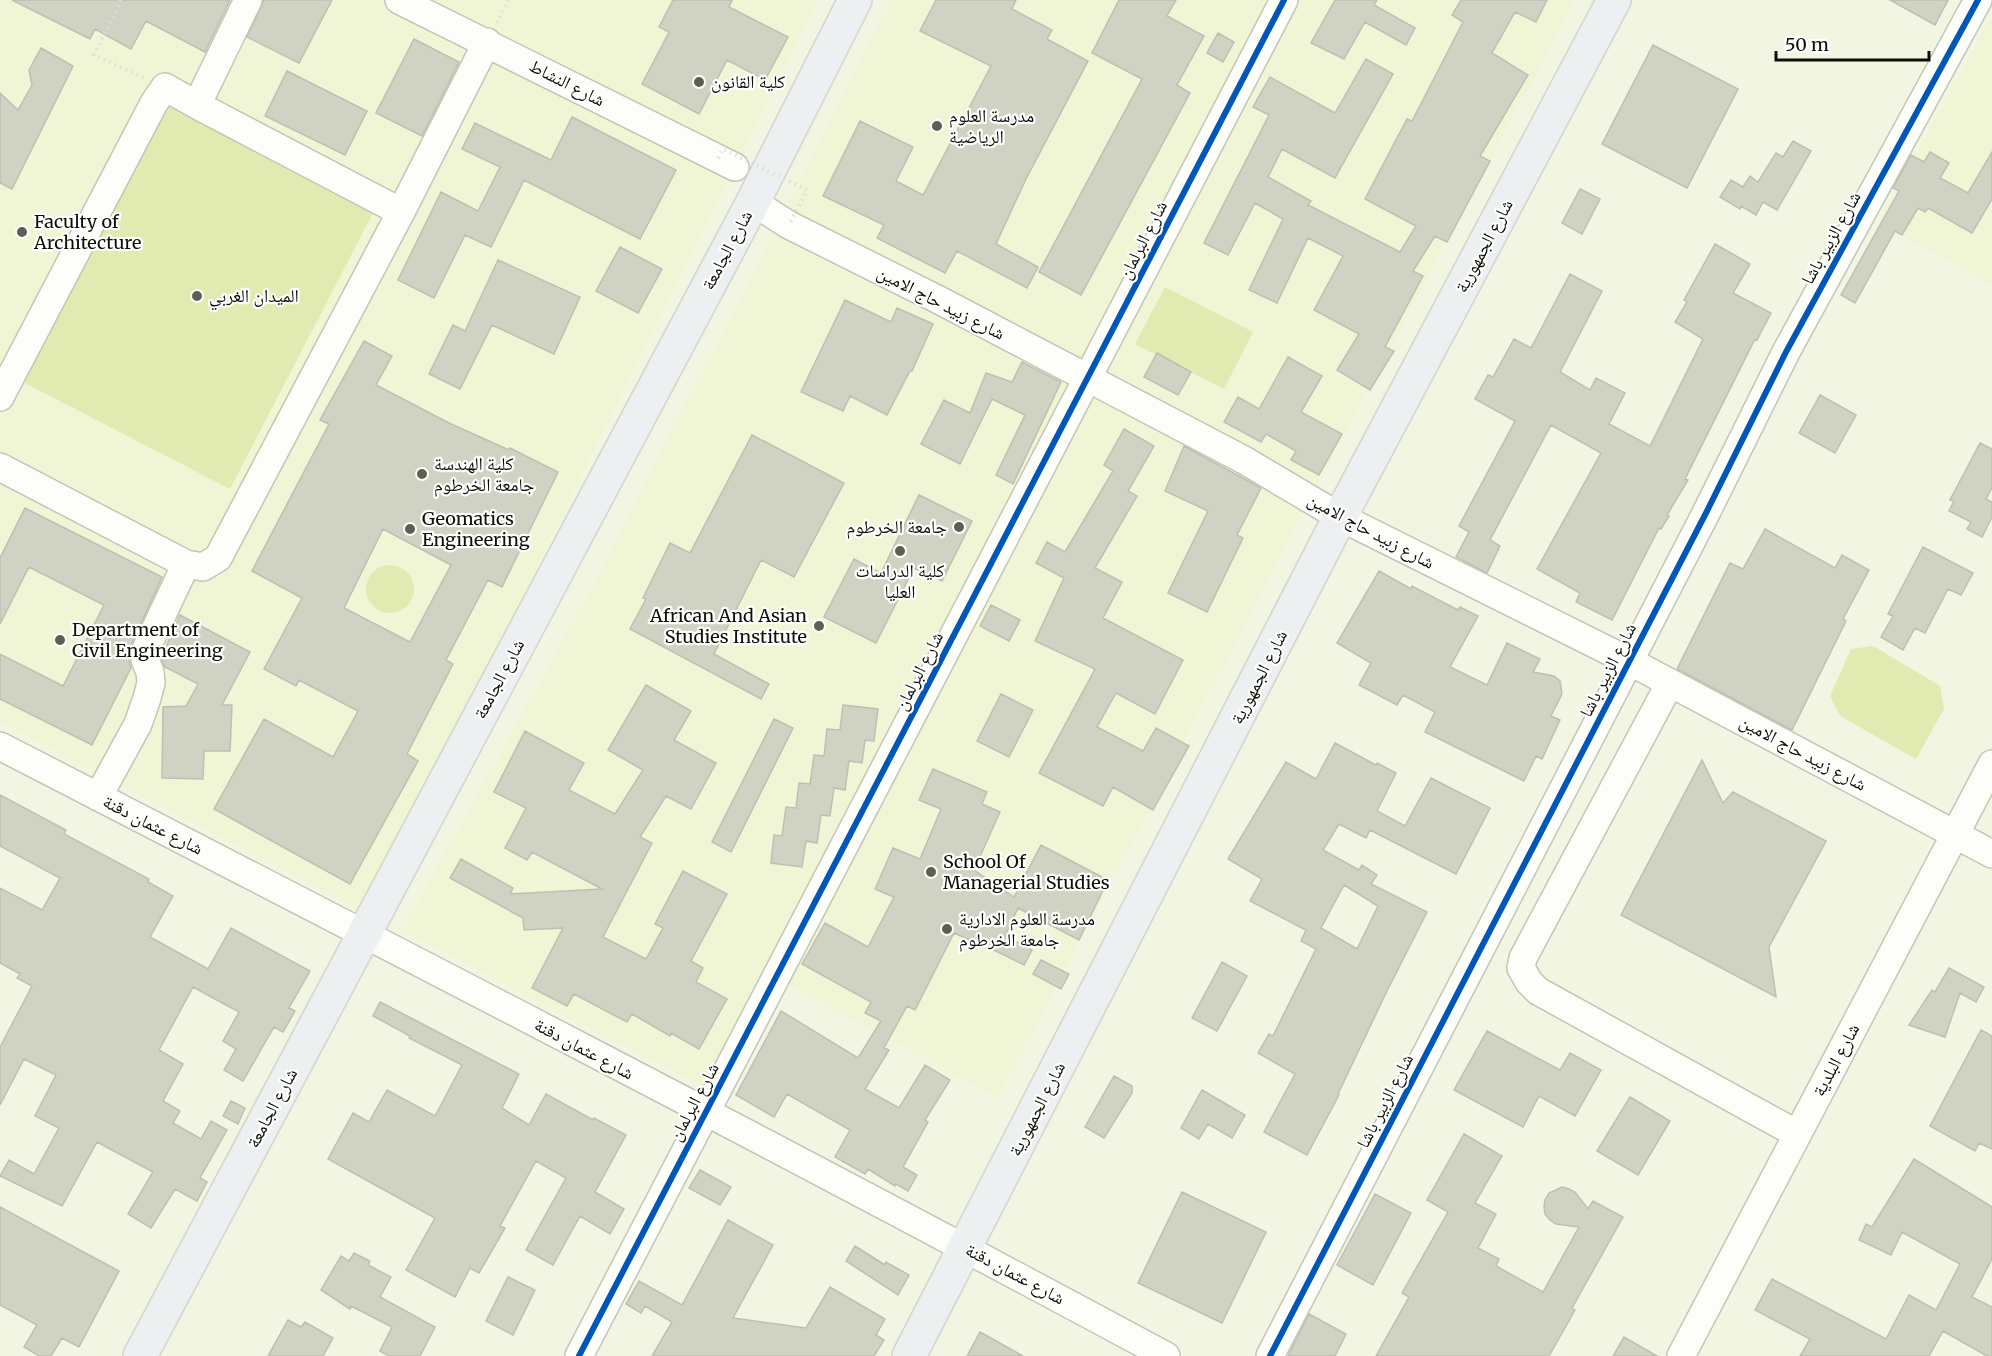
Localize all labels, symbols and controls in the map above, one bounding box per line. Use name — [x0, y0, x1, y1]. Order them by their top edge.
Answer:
scale bar — [1776, 24, 1929, 62]
text: 50 m — [1785, 33, 1829, 56]
street label: شارع النشاط — [525, 54, 609, 111]
place label: كلية القانون — [711, 70, 786, 93]
marker: كلية القانون — [692, 75, 706, 89]
place label: مدرسة العلوم الرياضية — [949, 104, 1034, 148]
marker: مدرسة العلوم الرياضية — [930, 119, 944, 133]
street label: شارع الزبير باشا — [1796, 187, 1866, 288]
street label: شارع الجمهورية — [1449, 195, 1518, 296]
street label: شارع البرلمان — [1113, 196, 1172, 283]
street label: شارع الجامعة — [696, 206, 757, 294]
place label: Faculty of Architecture — [33, 210, 141, 254]
marker: Faculty of Architecture — [15, 225, 29, 239]
street label: شارع زبيد حاج الامين — [873, 260, 1009, 346]
place label: الميدان الغربي — [209, 284, 299, 311]
marker: الميدان الغربي — [190, 289, 204, 303]
place label: كلية الهندسة جامعة الخرطوم — [434, 452, 535, 497]
marker: كلية الهندسة جامعة الخرطوم — [415, 467, 429, 481]
street label: شارع زبيد حاج الامين — [1303, 487, 1439, 575]
place label: Geomatics Engineering — [422, 507, 530, 551]
place label: جامعة الخرطوم — [846, 515, 947, 539]
marker: جامعة الخرطوم — [952, 520, 966, 534]
marker: Geomatics Engineering — [403, 522, 417, 536]
marker: كلية الدراسات العليا — [893, 544, 907, 558]
place label: كلية الدراسات العليا — [856, 559, 945, 603]
place label: African And Asian Studies Institute — [649, 604, 807, 648]
place label: Department of Civil Engineering — [72, 618, 223, 662]
marker: African And Asian Studies Institute — [812, 619, 826, 633]
street label: شارع الزبير باشا — [1574, 619, 1641, 721]
street label: شارع الجمهورية — [1225, 626, 1292, 728]
street label: شارع البرلمان — [889, 627, 948, 714]
marker: Department of Civil Engineering — [53, 633, 67, 647]
street label: شارع الجامعة — [468, 635, 529, 723]
street label: شارع زبيد حاج الامين — [1735, 709, 1871, 797]
street label: شارع عثمان دقنة — [99, 790, 207, 860]
place label: School Of Managerial Studies — [943, 850, 1110, 894]
marker: School Of Managerial Studies — [924, 865, 938, 879]
place label: مدرسة العلوم الادارية جامعة الخرطوم — [959, 907, 1095, 952]
marker: مدرسة العلوم الادارية جامعة الخرطوم — [940, 922, 954, 936]
street label: شارع عثمان دقنة — [531, 1013, 638, 1084]
street label: شارع البلدية — [1807, 1019, 1864, 1100]
street label: شارع الزبير باشا — [1351, 1050, 1418, 1152]
street label: شارع الجمهورية — [1003, 1058, 1070, 1160]
street label: شارع البرلمان — [663, 1059, 724, 1145]
street label: شارع الجامعة — [241, 1064, 302, 1152]
street label: شارع عثمان دقنة — [962, 1238, 1069, 1309]

